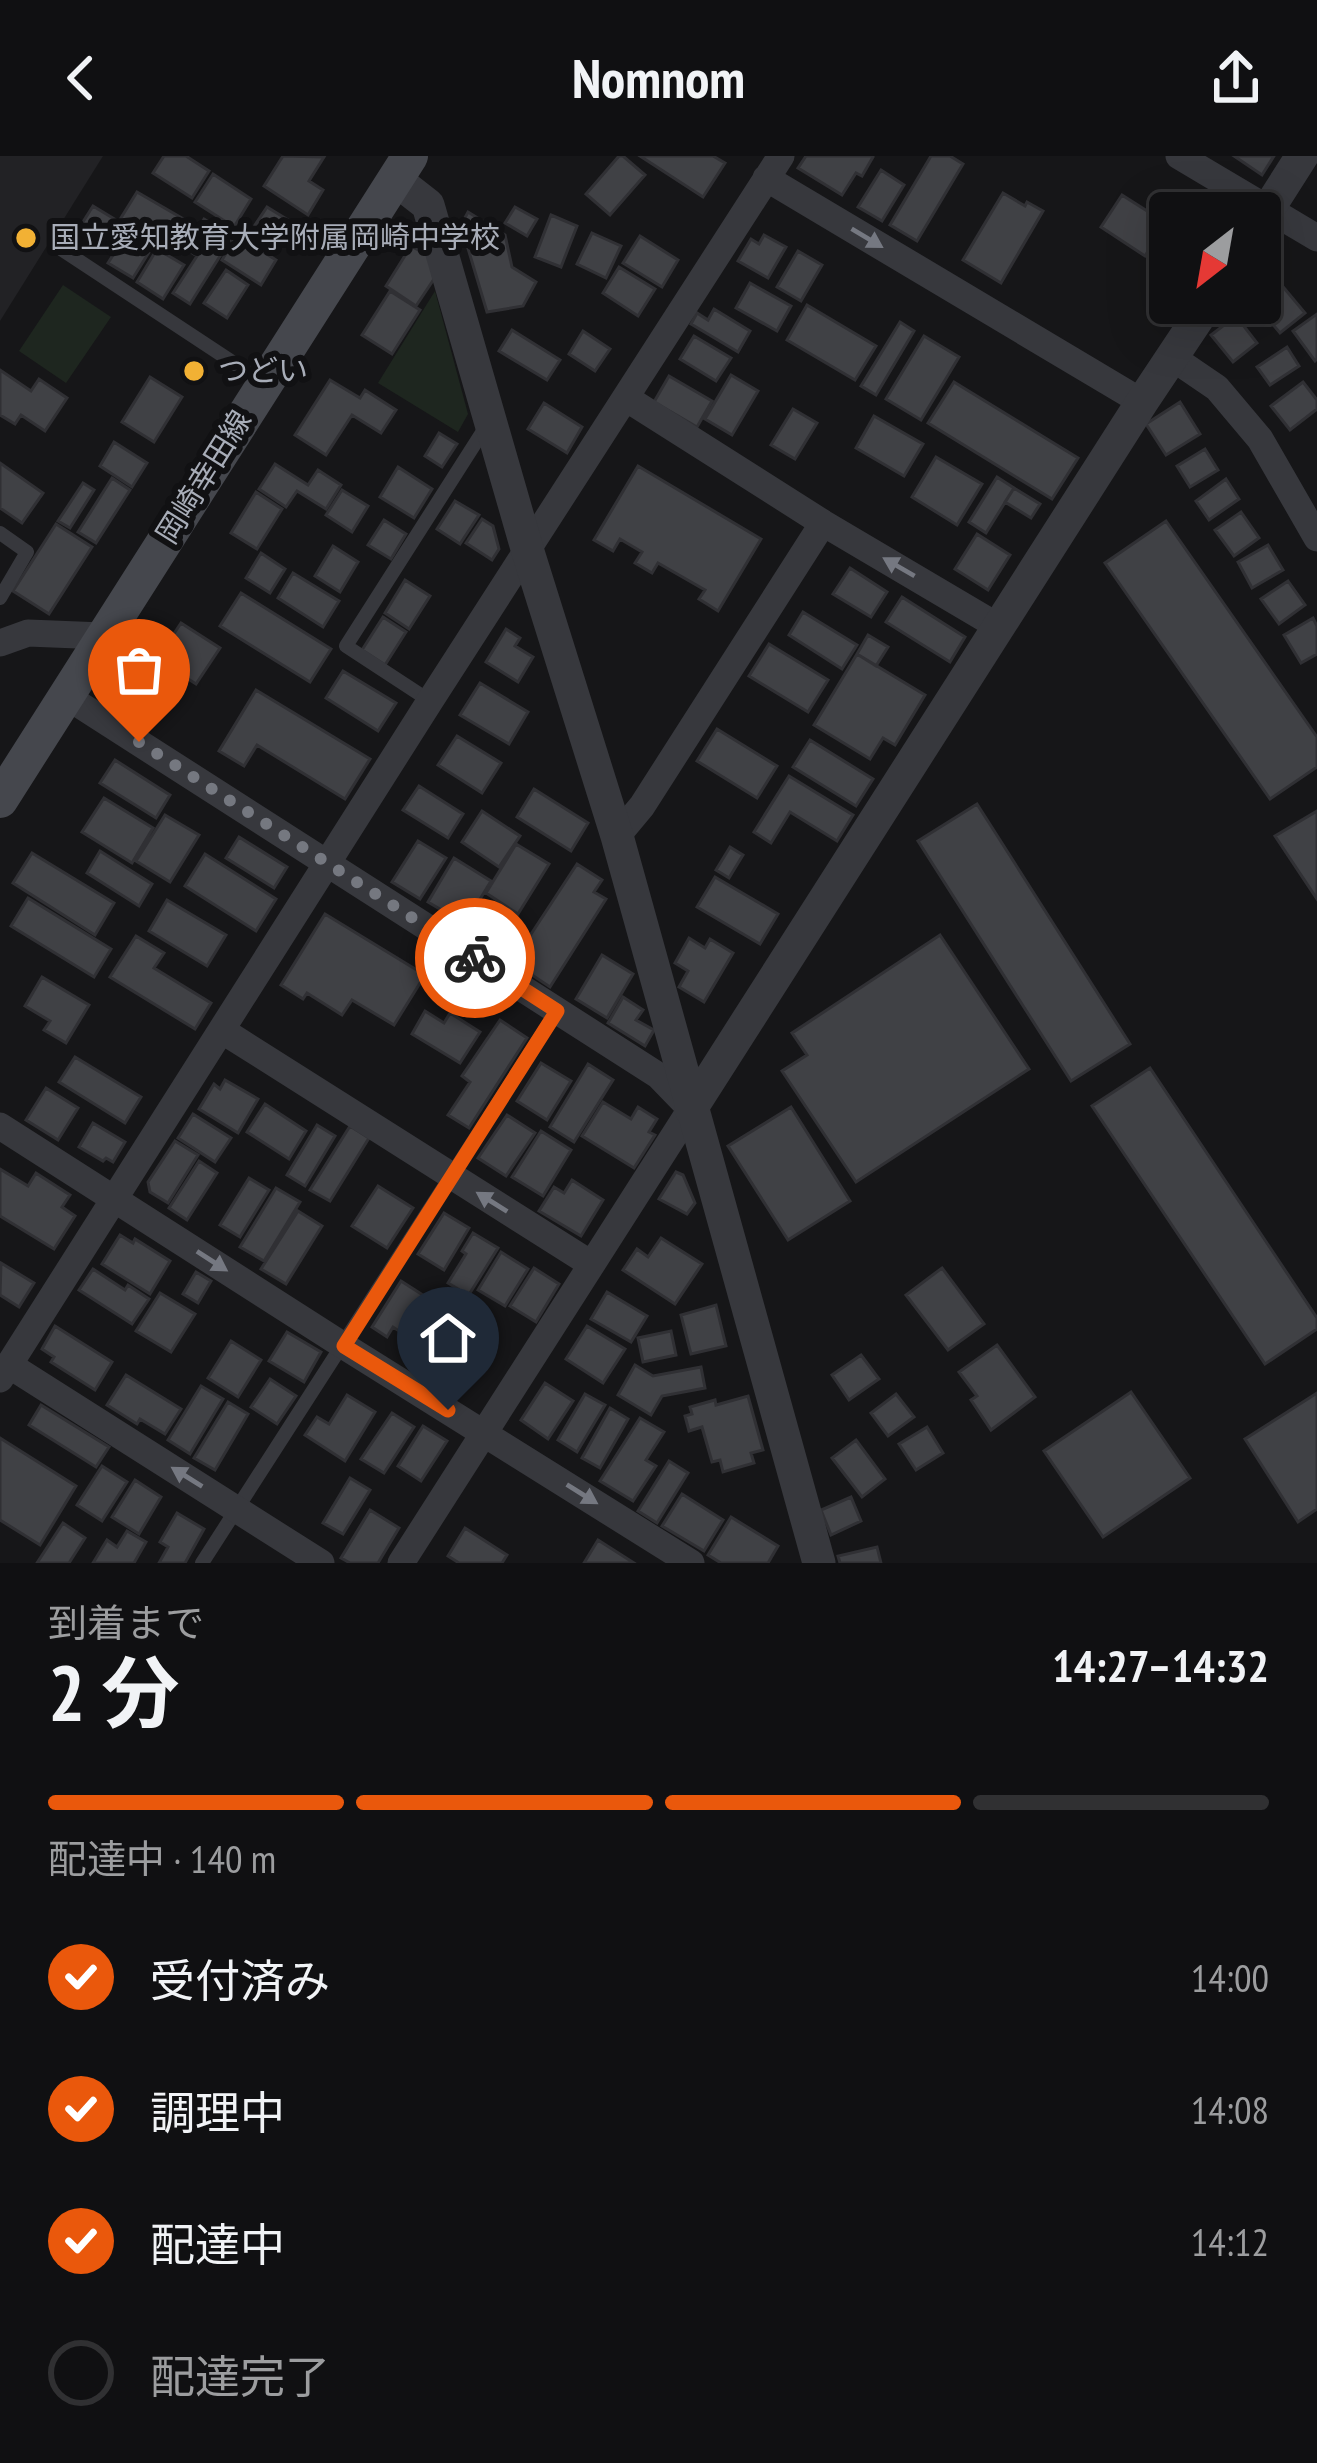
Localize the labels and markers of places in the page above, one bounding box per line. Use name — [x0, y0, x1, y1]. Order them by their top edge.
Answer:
place label: 国立愛知教育大学附属岡崎中学校 — [50, 217, 500, 256]
marker: 国立愛知教育大学附属岡崎中学校 — [13, 225, 39, 251]
place label: つどい — [218, 350, 308, 389]
marker: つどい — [181, 358, 207, 384]
pin — [88, 619, 190, 742]
pin — [397, 1287, 499, 1410]

